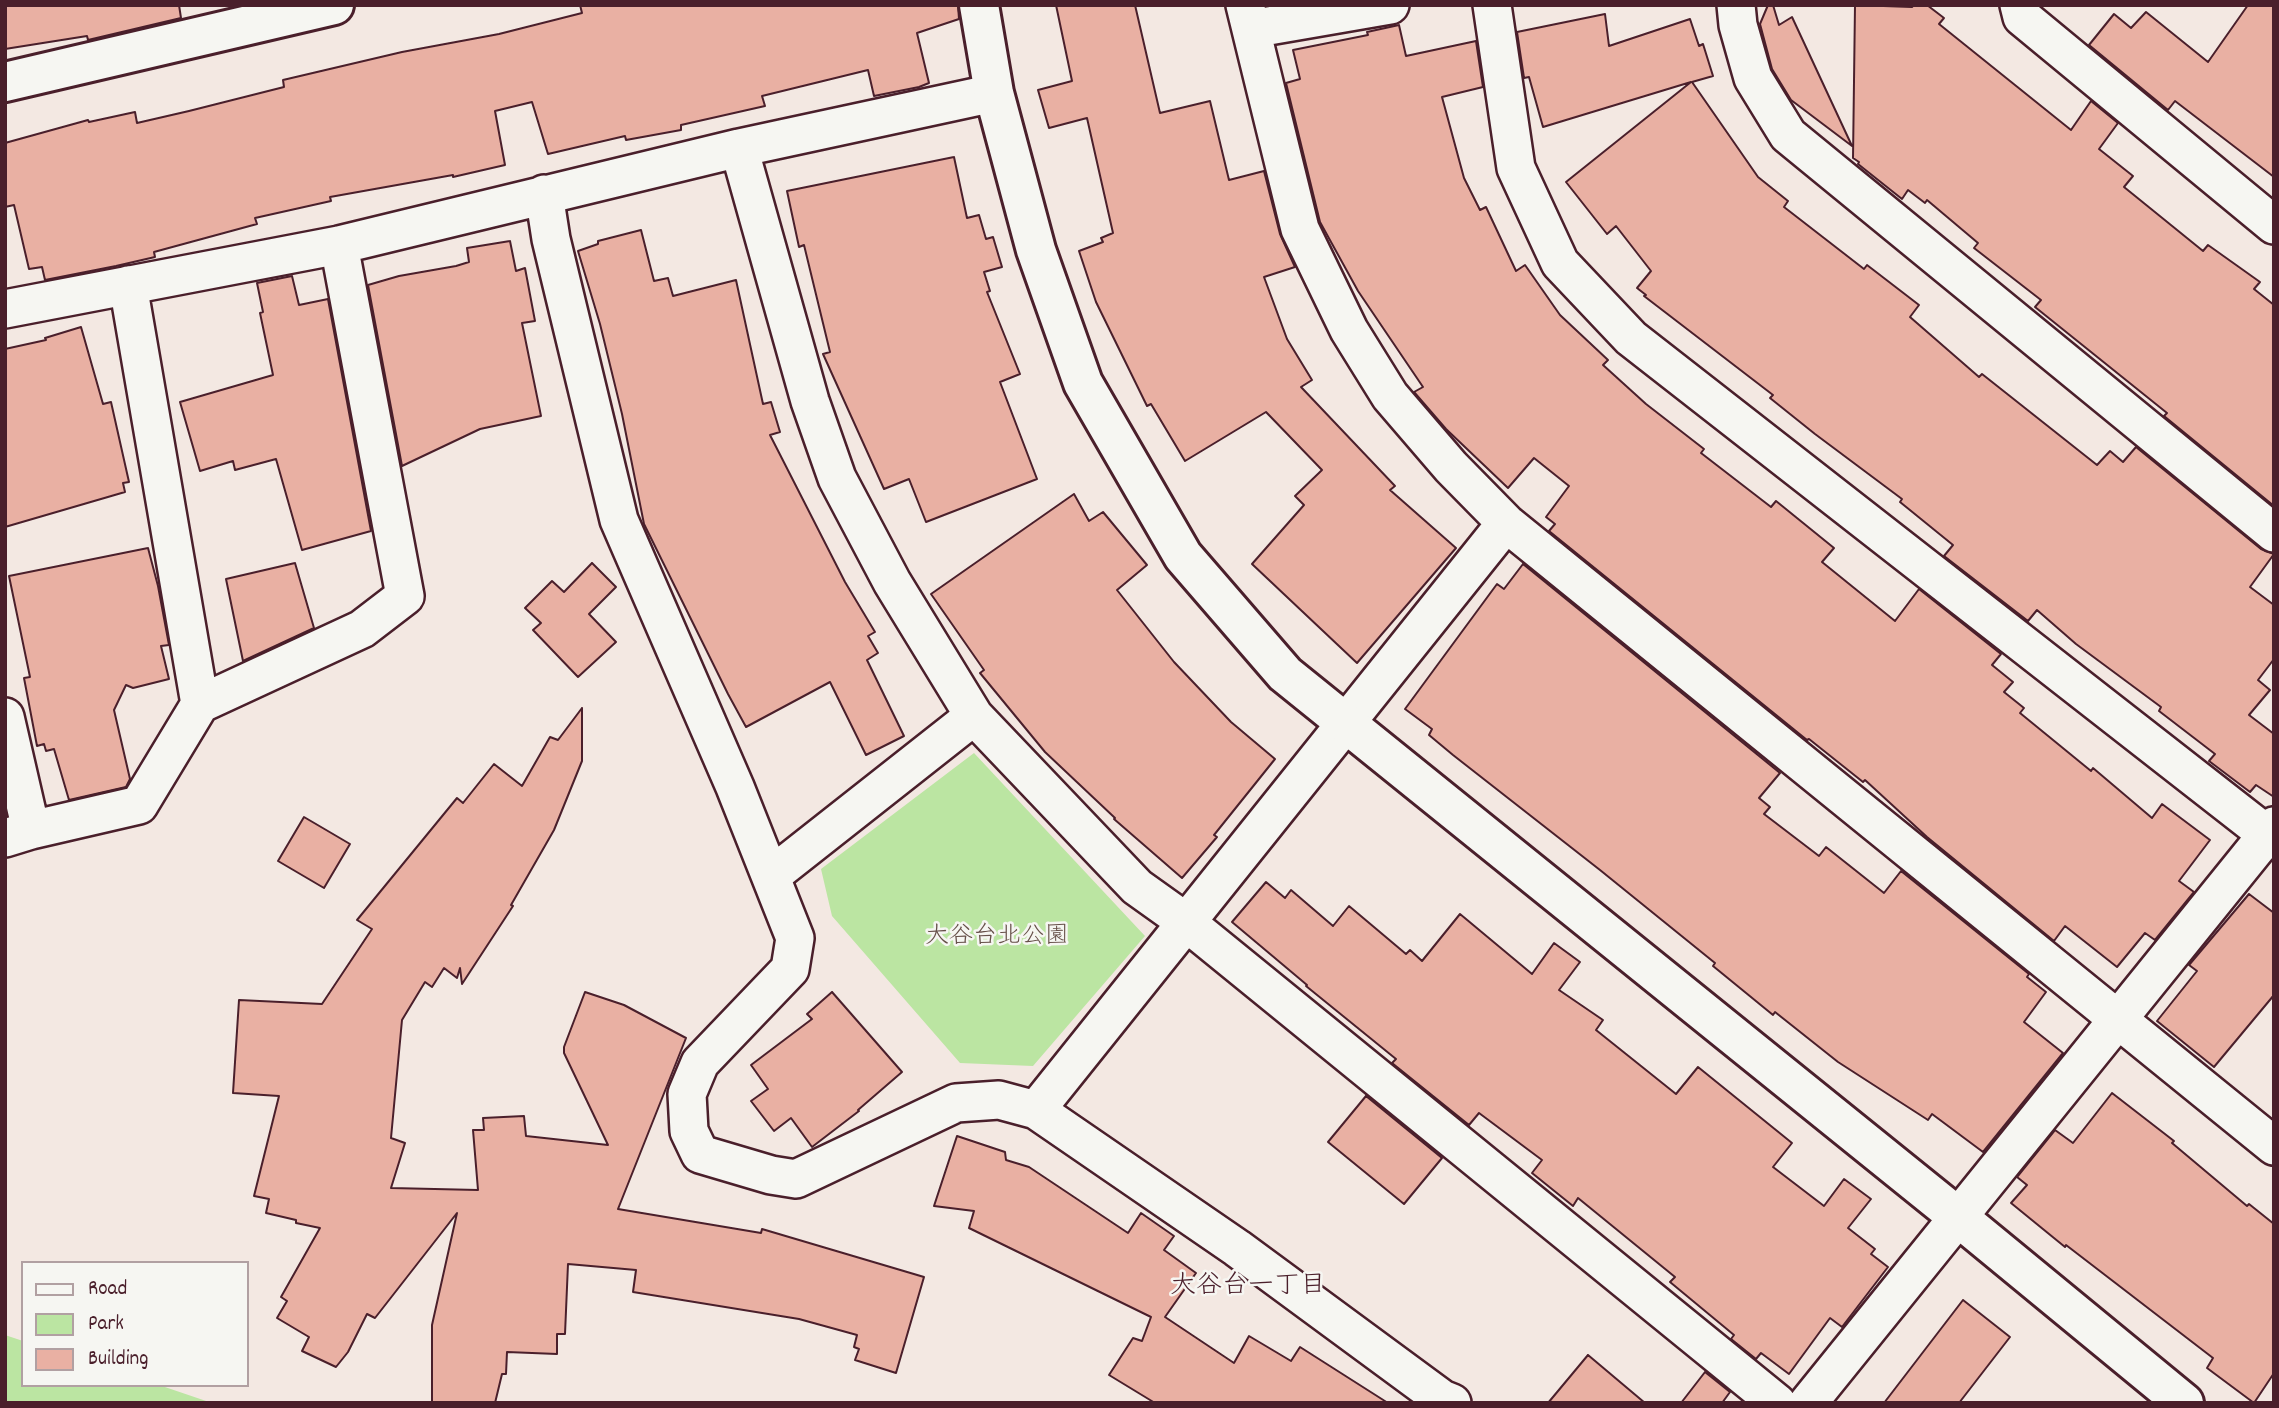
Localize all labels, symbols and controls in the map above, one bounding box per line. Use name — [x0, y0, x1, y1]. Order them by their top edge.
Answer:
park label: 大谷台北公園 — [925, 925, 1069, 953]
legend — [21, 1261, 248, 1387]
district label: 大谷台一丁目 — [1170, 1272, 1326, 1304]
text: Road — [88, 1275, 127, 1305]
text: Park — [88, 1310, 124, 1340]
text: Building — [88, 1345, 148, 1375]

